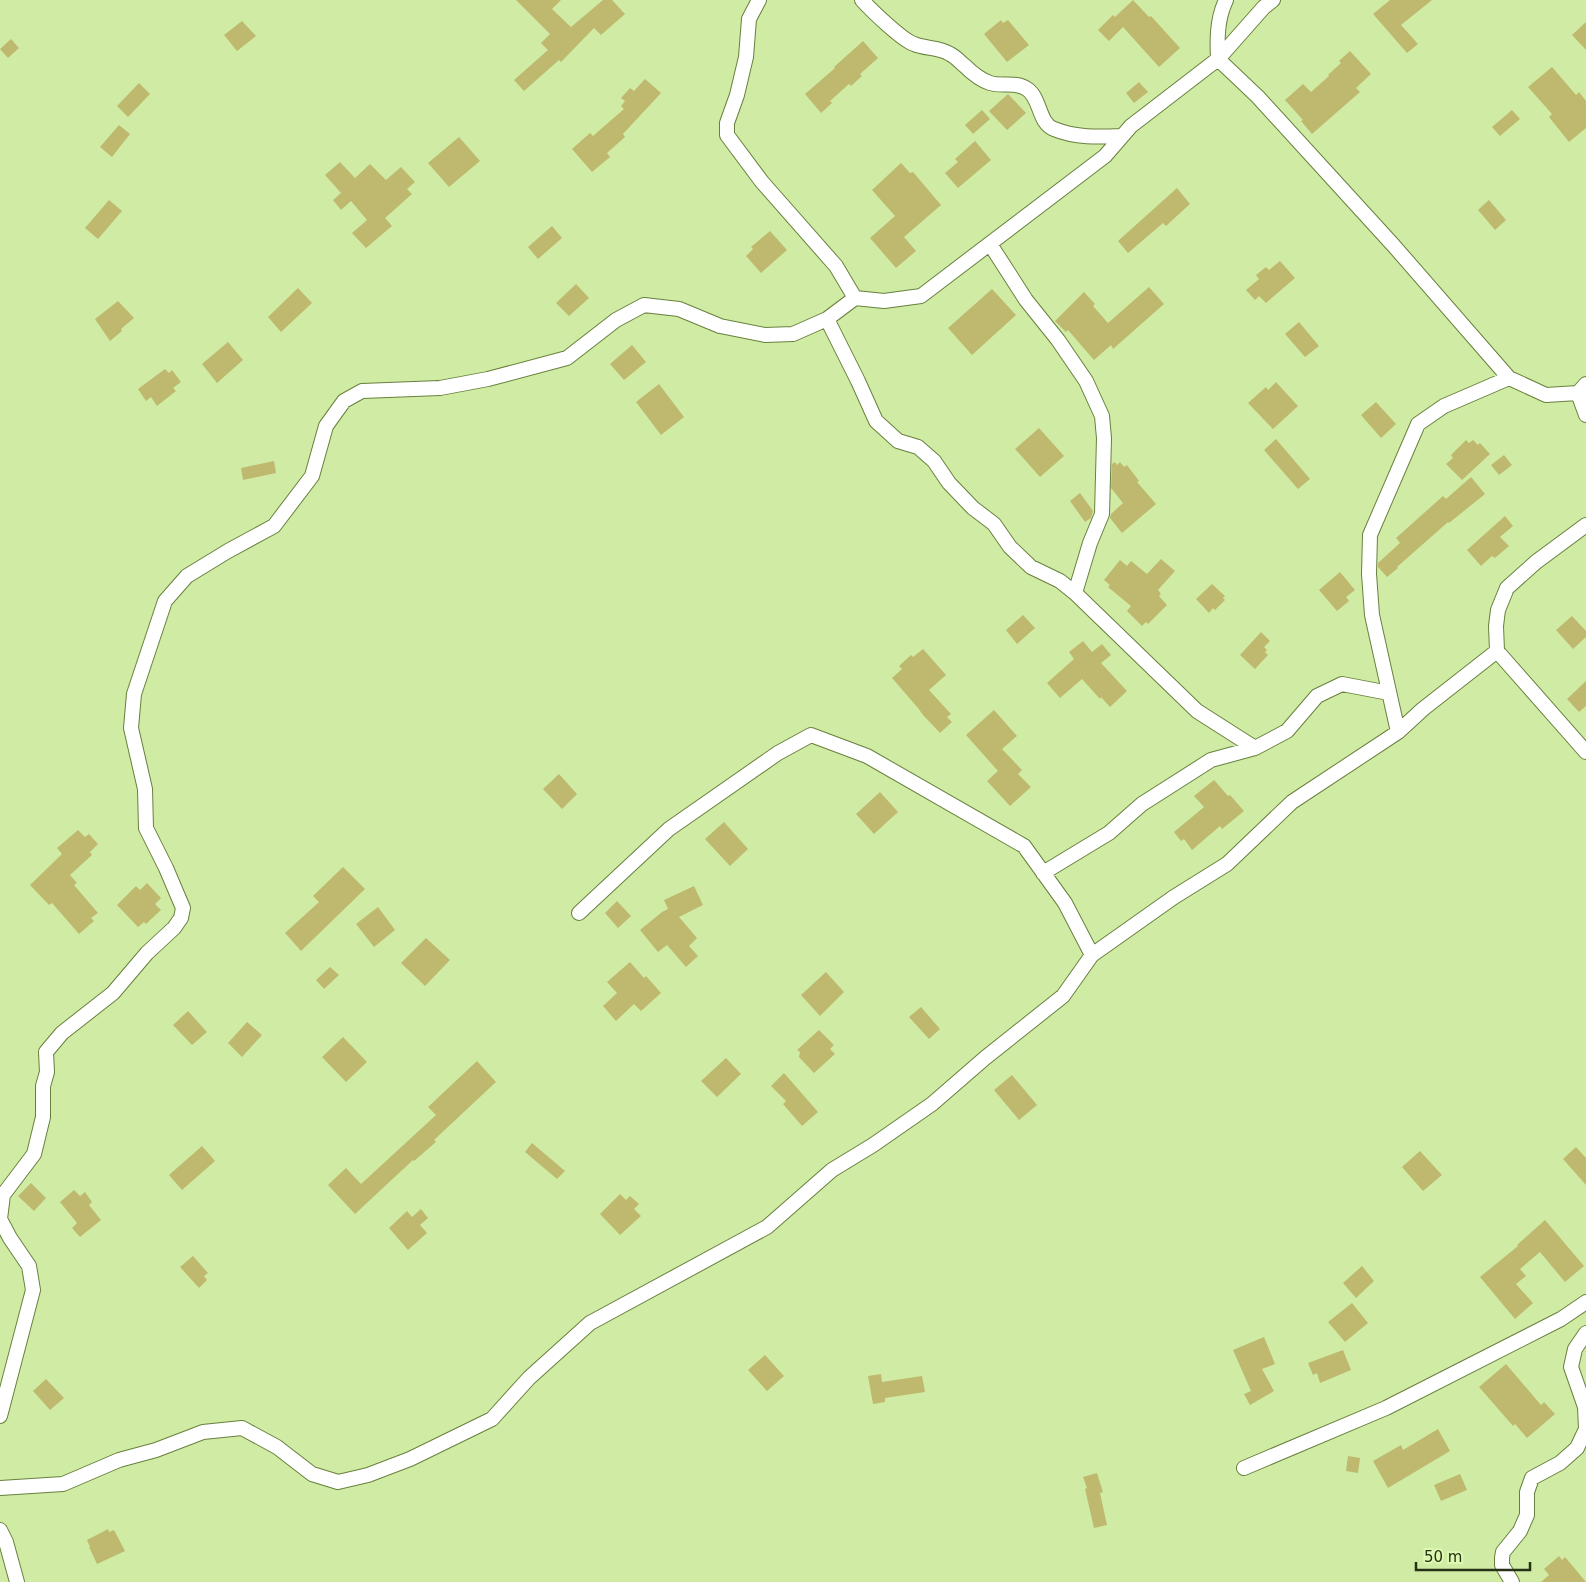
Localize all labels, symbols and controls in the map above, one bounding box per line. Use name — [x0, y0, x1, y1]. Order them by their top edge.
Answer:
scale bar — [1416, 1540, 1530, 1572]
text: 50 m — [1424, 1548, 1462, 1566]

